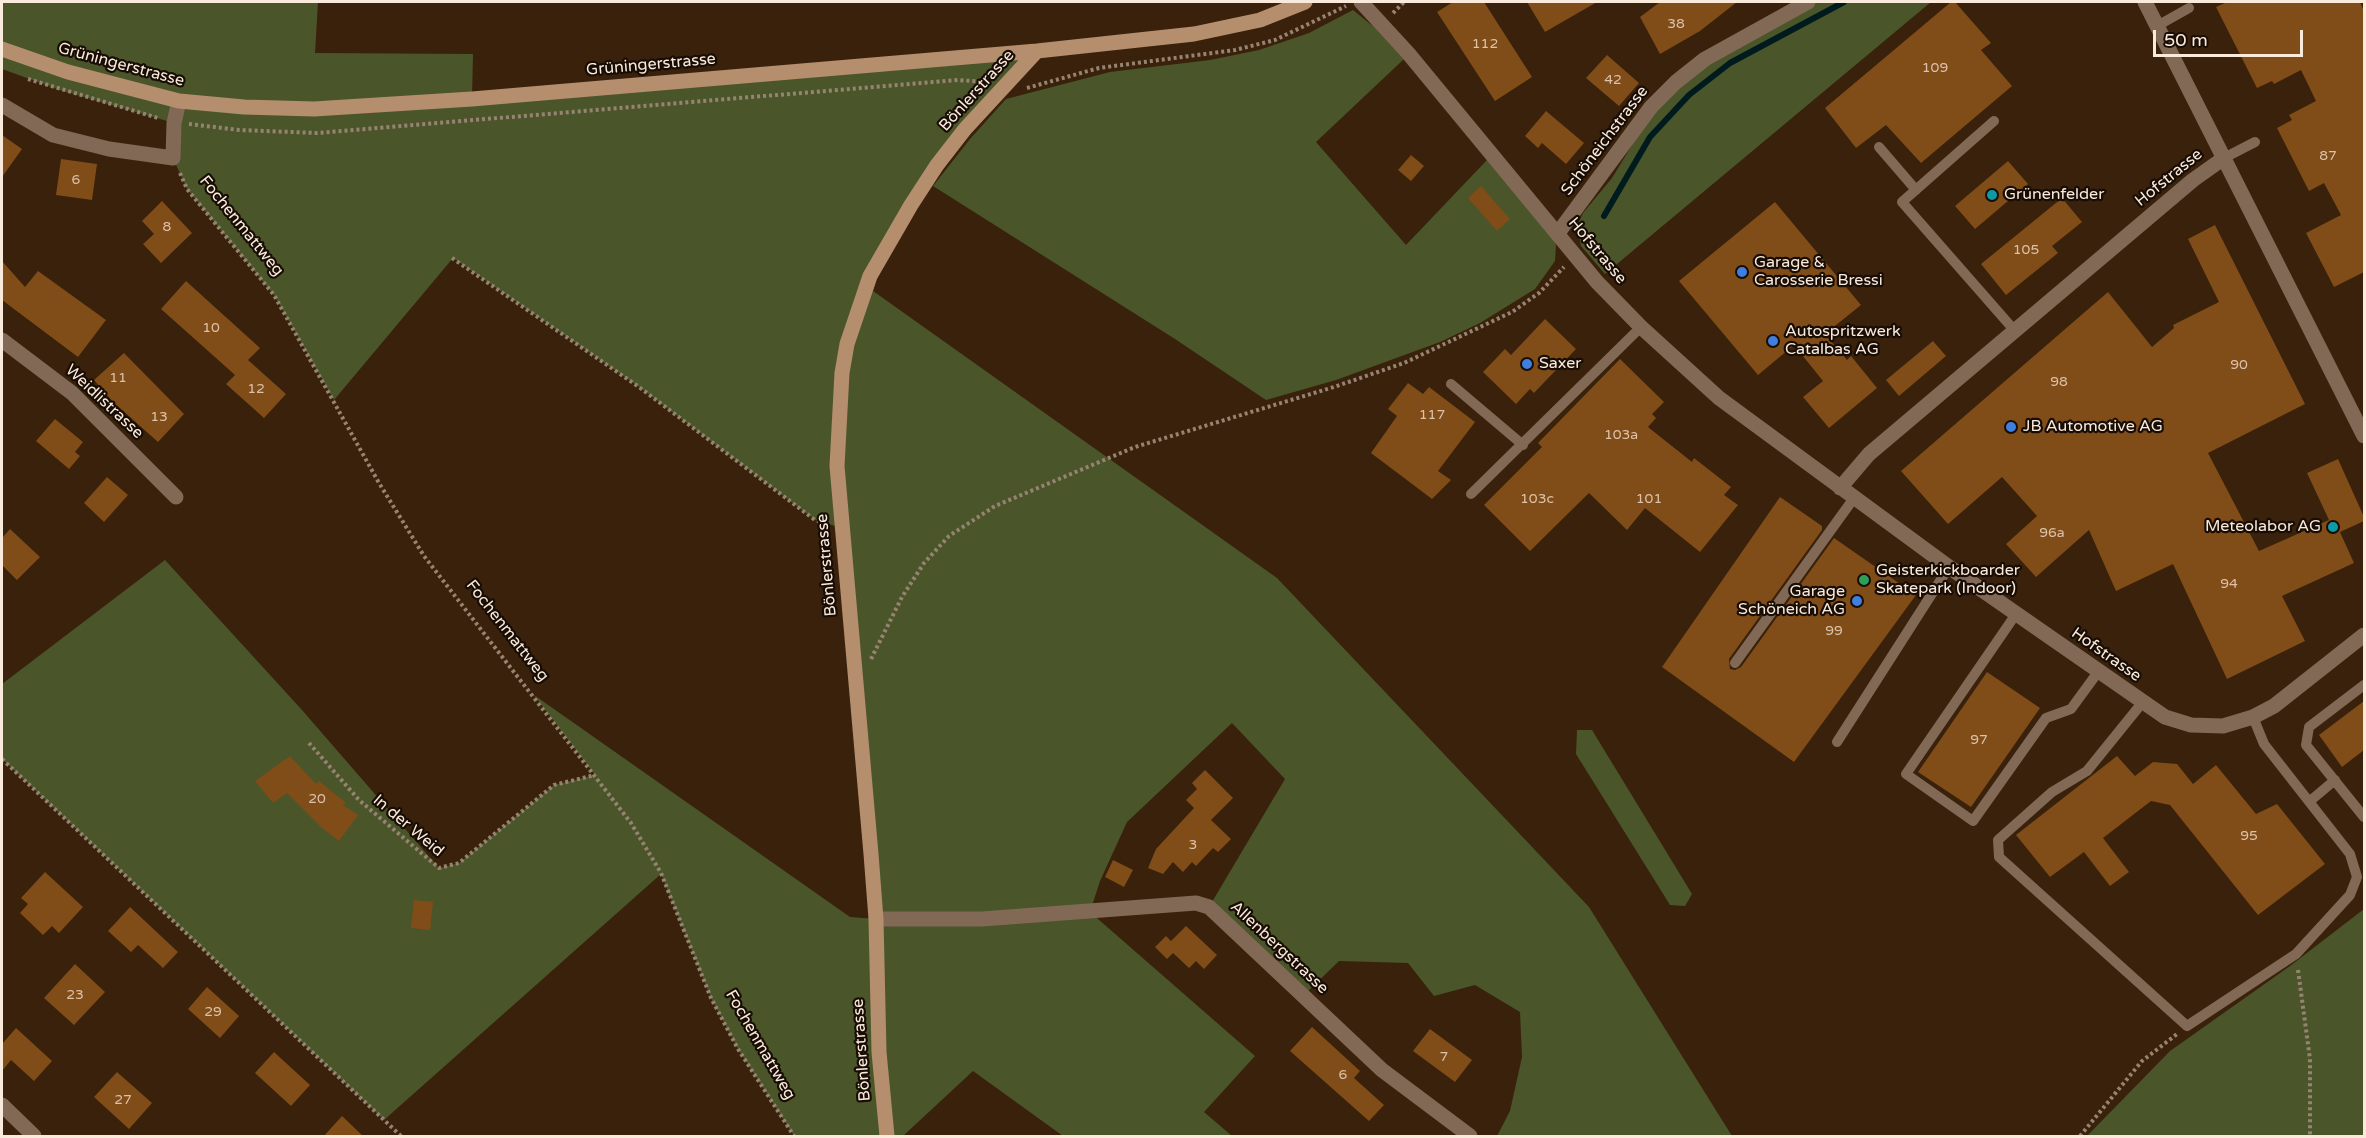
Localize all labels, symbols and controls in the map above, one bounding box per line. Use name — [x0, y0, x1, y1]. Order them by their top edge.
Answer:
house number: 38 — [1667, 16, 1685, 32]
scale bar — [2156, 18, 2306, 56]
text: 50 m — [2164, 29, 2208, 51]
house number: 112 — [1472, 36, 1498, 52]
street label: Grüningerstrasse — [56, 39, 186, 91]
street label: Bönlerstrasse — [935, 46, 1019, 136]
street label: Grüningerstrasse — [585, 50, 717, 80]
house number: 109 — [1922, 60, 1948, 76]
house number: 42 — [1604, 72, 1622, 88]
street label: Schöneichstrasse — [1558, 82, 1652, 200]
street label: Hofstrasse — [2132, 145, 2206, 211]
house number: 87 — [2319, 148, 2337, 164]
house number: 6 — [72, 172, 80, 188]
street label: Fochenmattweg — [195, 172, 287, 280]
place label: Grünenfelder — [2004, 185, 2104, 205]
marker: Grünenfelder — [1985, 188, 1999, 202]
street label: Hofstrasse — [1564, 214, 1630, 288]
house number: 8 — [163, 219, 171, 235]
house number: 105 — [2013, 242, 2039, 258]
place label: Garage & Carosserie Bressi — [1754, 253, 1883, 291]
marker: Garage & Carosserie Bressi — [1735, 265, 1749, 279]
house number: 10 — [202, 320, 220, 336]
place label: Autospritzwerk Catalbas AG — [1785, 322, 1901, 360]
marker: Autospritzwerk Catalbas AG — [1766, 334, 1780, 348]
place label: Saxer — [1539, 354, 1581, 374]
marker: Saxer — [1520, 357, 1534, 371]
house number: 90 — [2230, 357, 2248, 373]
street label: Weidlistrasse — [61, 361, 147, 443]
house number: 11 — [109, 370, 127, 386]
house number: 98 — [2050, 374, 2068, 390]
house number: 12 — [247, 381, 265, 397]
house number: 117 — [1419, 407, 1445, 423]
house number: 13 — [150, 409, 168, 425]
place label: JB Automotive AG — [2023, 417, 2163, 437]
marker: JB Automotive AG — [2004, 420, 2018, 434]
house number: 103a — [1604, 427, 1638, 443]
house number: 103c — [1520, 491, 1554, 507]
house number: 101 — [1636, 491, 1662, 507]
street label: Bönlerstrasse — [813, 513, 841, 617]
place label: Meteolabor AG — [2205, 517, 2321, 537]
marker: Meteolabor AG — [2326, 520, 2340, 534]
house number: 96a — [2039, 525, 2065, 541]
place label: Geisterkickboarder Skatepark (Indoor) — [1876, 561, 2020, 599]
marker: Geisterkickboarder Skatepark (Indoor) — [1857, 573, 1871, 587]
house number: 94 — [2220, 576, 2238, 592]
street label: Fochenmattweg — [462, 577, 552, 685]
place label: Garage Schöneich AG — [1738, 582, 1845, 620]
marker: Garage Schöneich AG — [1850, 594, 1864, 608]
house number: 99 — [1825, 623, 1843, 639]
street label: Hofstrasse — [2067, 624, 2145, 686]
house number: 97 — [1970, 732, 1988, 748]
house number: 20 — [308, 791, 326, 807]
street label: In der Weid — [369, 791, 447, 861]
house number: 95 — [2240, 828, 2258, 844]
house number: 3 — [1189, 837, 1197, 853]
street label: Allenbergstrasse — [1226, 898, 1332, 998]
house number: 23 — [66, 987, 84, 1003]
street label: Fochenmattweg — [721, 987, 799, 1103]
street label: Bönlerstrasse — [849, 998, 875, 1102]
house number: 29 — [204, 1004, 222, 1020]
house number: 7 — [1440, 1049, 1448, 1065]
house number: 6 — [1339, 1067, 1347, 1083]
house number: 27 — [114, 1092, 132, 1108]

